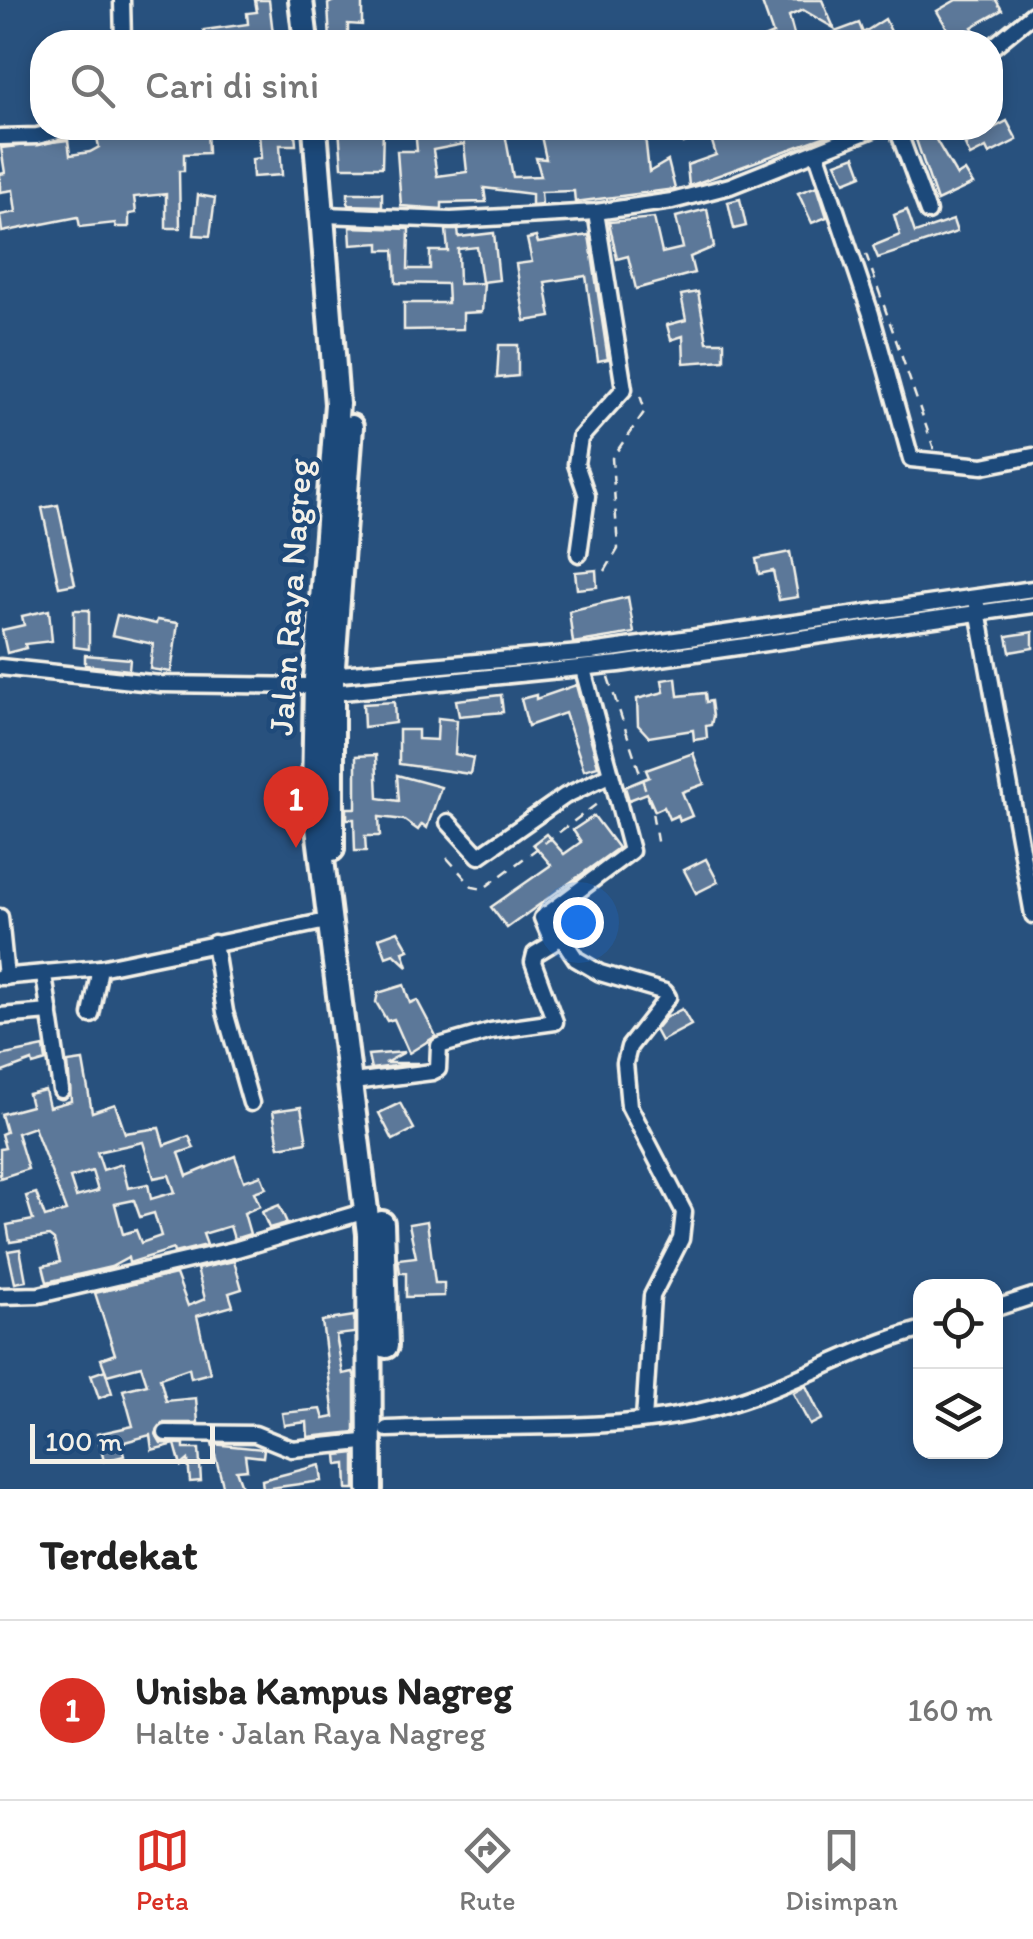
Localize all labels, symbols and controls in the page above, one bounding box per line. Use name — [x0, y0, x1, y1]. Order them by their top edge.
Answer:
search box — [30, 30, 1003, 140]
icon: search — [65, 58, 120, 113]
text: Cari di sini — [145, 62, 319, 108]
street label: Jalan Raya Nagreg — [259, 457, 321, 737]
pin: 1 — [264, 766, 328, 848]
your location — [553, 897, 604, 948]
map controls — [913, 1279, 1003, 1459]
button: locate — [913, 1279, 1003, 1369]
button: layers — [913, 1369, 1003, 1459]
scale bar — [30, 1419, 215, 1464]
text: 100 m — [45, 1424, 122, 1458]
text: Terdekat — [40, 1529, 198, 1580]
text: Unisba Kampus Nagreg — [135, 1668, 513, 1714]
text: 1 — [65, 1691, 80, 1729]
text: 160 m — [907, 1691, 993, 1729]
text: Halte · Jalan Raya Nagreg — [135, 1714, 486, 1752]
tab: Peta — [135, 1823, 190, 1917]
tab: Rute — [459, 1823, 516, 1917]
tab: Disimpan — [785, 1823, 898, 1917]

